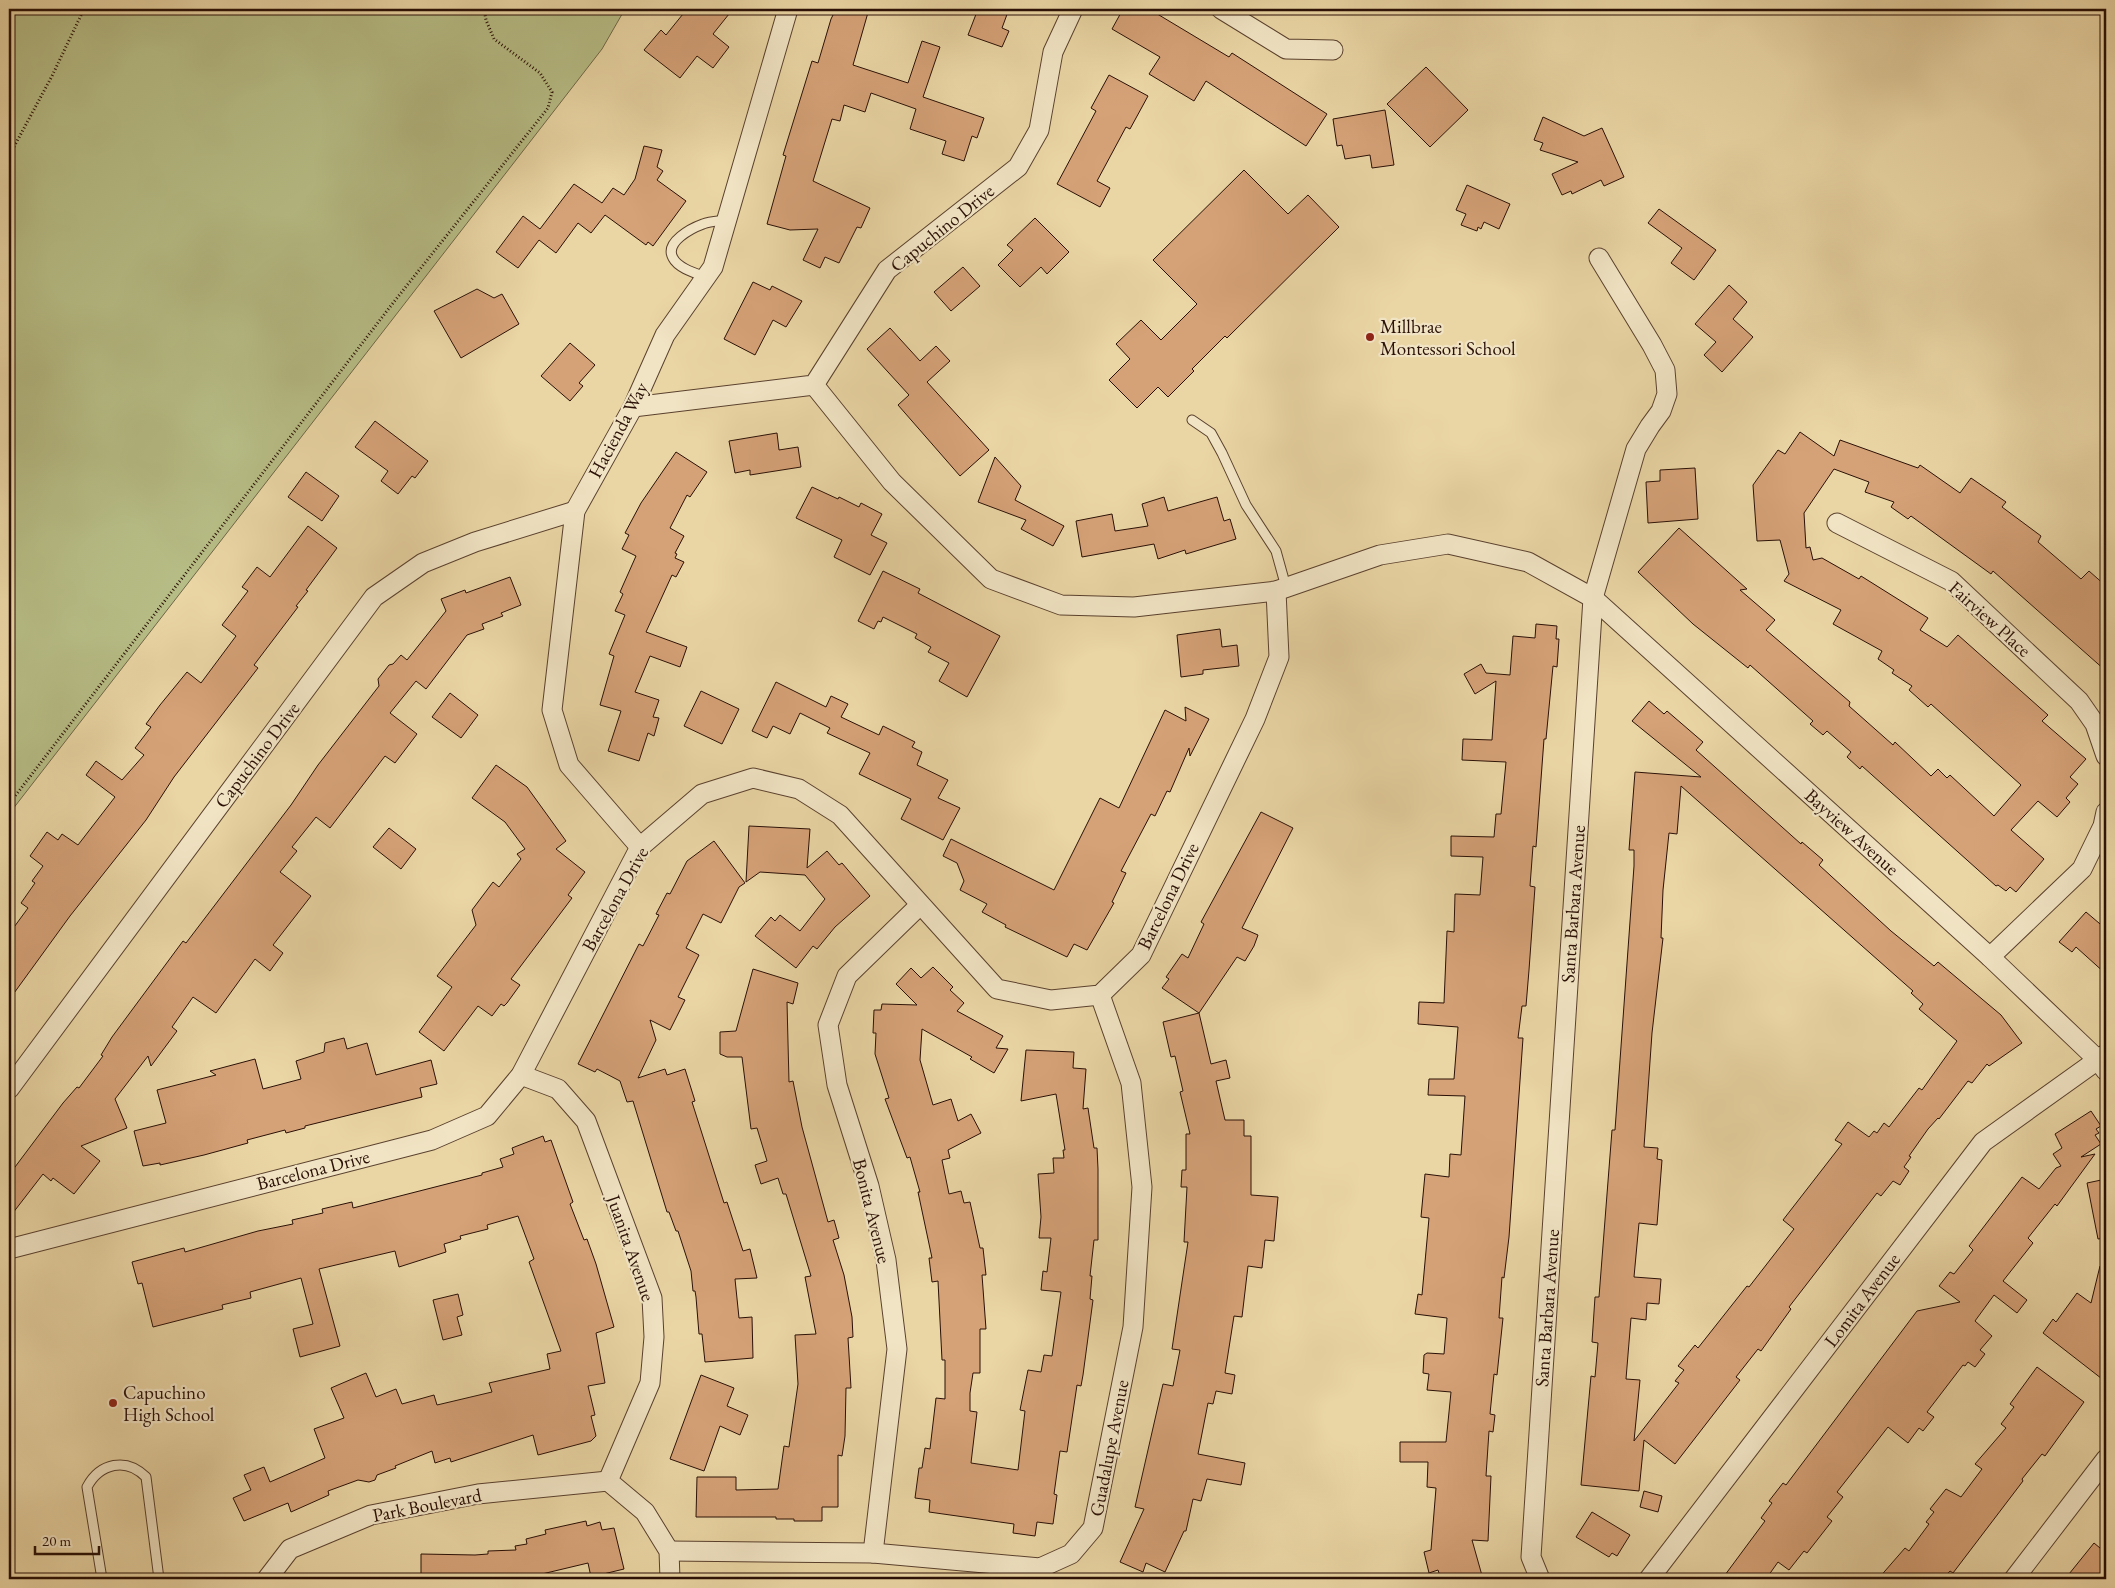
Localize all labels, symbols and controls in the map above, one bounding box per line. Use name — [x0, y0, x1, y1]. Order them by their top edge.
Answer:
street label: Capuchino Drive — [885, 178, 999, 278]
place label: Millbrae Montessori School — [1380, 314, 1516, 361]
marker: Millbrae Montessori School — [1364, 331, 1376, 343]
street label: Hacienda Way — [582, 377, 654, 482]
street label: Fairview Place — [1944, 575, 2036, 663]
street label: Capuchino Drive — [209, 697, 305, 813]
street label: Bayview Avenue — [1800, 783, 1904, 881]
street label: Santa Barbara Avenue — [1555, 824, 1591, 984]
street label: Barcelona Drive — [1131, 838, 1205, 954]
street label: Barcelona Drive — [576, 842, 654, 956]
street label: Barcelona Drive — [254, 1144, 372, 1196]
street label: Bonita Avenue — [847, 1156, 897, 1266]
street label: Juanita Avenue — [601, 1190, 661, 1304]
street label: Santa Barbara Avenue — [1529, 1228, 1565, 1388]
street label: Lomita Avenue — [1818, 1248, 1906, 1352]
street label: Guadalupe Avenue — [1083, 1377, 1135, 1519]
place label: Capuchino High School — [123, 1380, 215, 1427]
marker: Capuchino High School — [107, 1397, 119, 1409]
street label: Park Boulevard — [370, 1482, 484, 1528]
scale bar — [35, 1523, 99, 1555]
text: 20 m — [42, 1531, 71, 1550]

